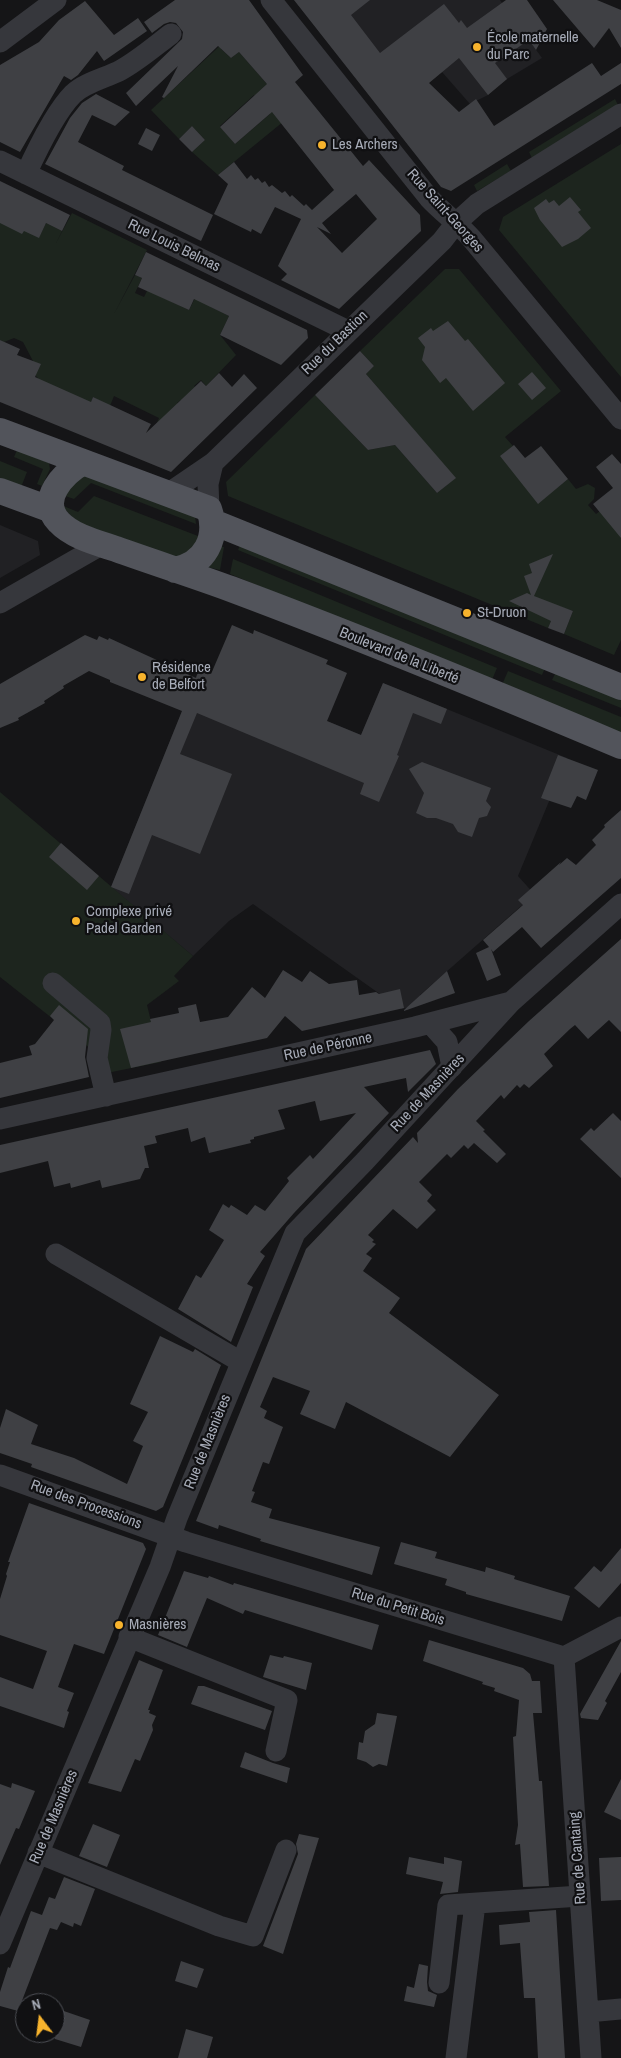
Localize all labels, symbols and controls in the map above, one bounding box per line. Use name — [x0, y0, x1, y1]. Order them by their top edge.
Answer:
place label: École maternelle du Parc — [487, 29, 579, 64]
marker: École maternelle du Parc — [471, 41, 483, 53]
place label: Les Archers — [332, 136, 398, 154]
marker: Les Archers — [316, 139, 328, 151]
street label: Rue Saint-Georges — [403, 166, 487, 256]
street label: Rue Louis Belmas — [125, 216, 223, 276]
street label: Rue du Bastion — [298, 307, 372, 379]
place label: St-Druon — [477, 604, 526, 622]
marker: St-Druon — [461, 607, 473, 619]
street label: Boulevard de la Liberté — [337, 624, 461, 688]
place label: Résidence de Belfort — [152, 659, 211, 694]
marker: Résidence de Belfort — [136, 671, 148, 683]
place label: Complexe privé Padel Garden — [86, 903, 172, 938]
marker: Complexe privé Padel Garden — [70, 915, 82, 927]
street label: Rue de Péronne — [282, 1029, 374, 1065]
street label: Rue de Masnières — [387, 1050, 469, 1136]
street label: Rue de Masnières — [181, 1392, 235, 1492]
street label: Rue des Processions — [28, 1477, 144, 1533]
street label: Rue du Petit Bois — [349, 1584, 447, 1630]
place label: Masnières — [129, 1616, 186, 1634]
marker: Masnières — [113, 1619, 125, 1631]
street label: Rue de Masnières — [26, 1767, 82, 1867]
street label: Rue de Cantaing — [566, 1811, 590, 1905]
north arrow — [15, 1993, 65, 2043]
text: N — [30, 1995, 43, 2014]

